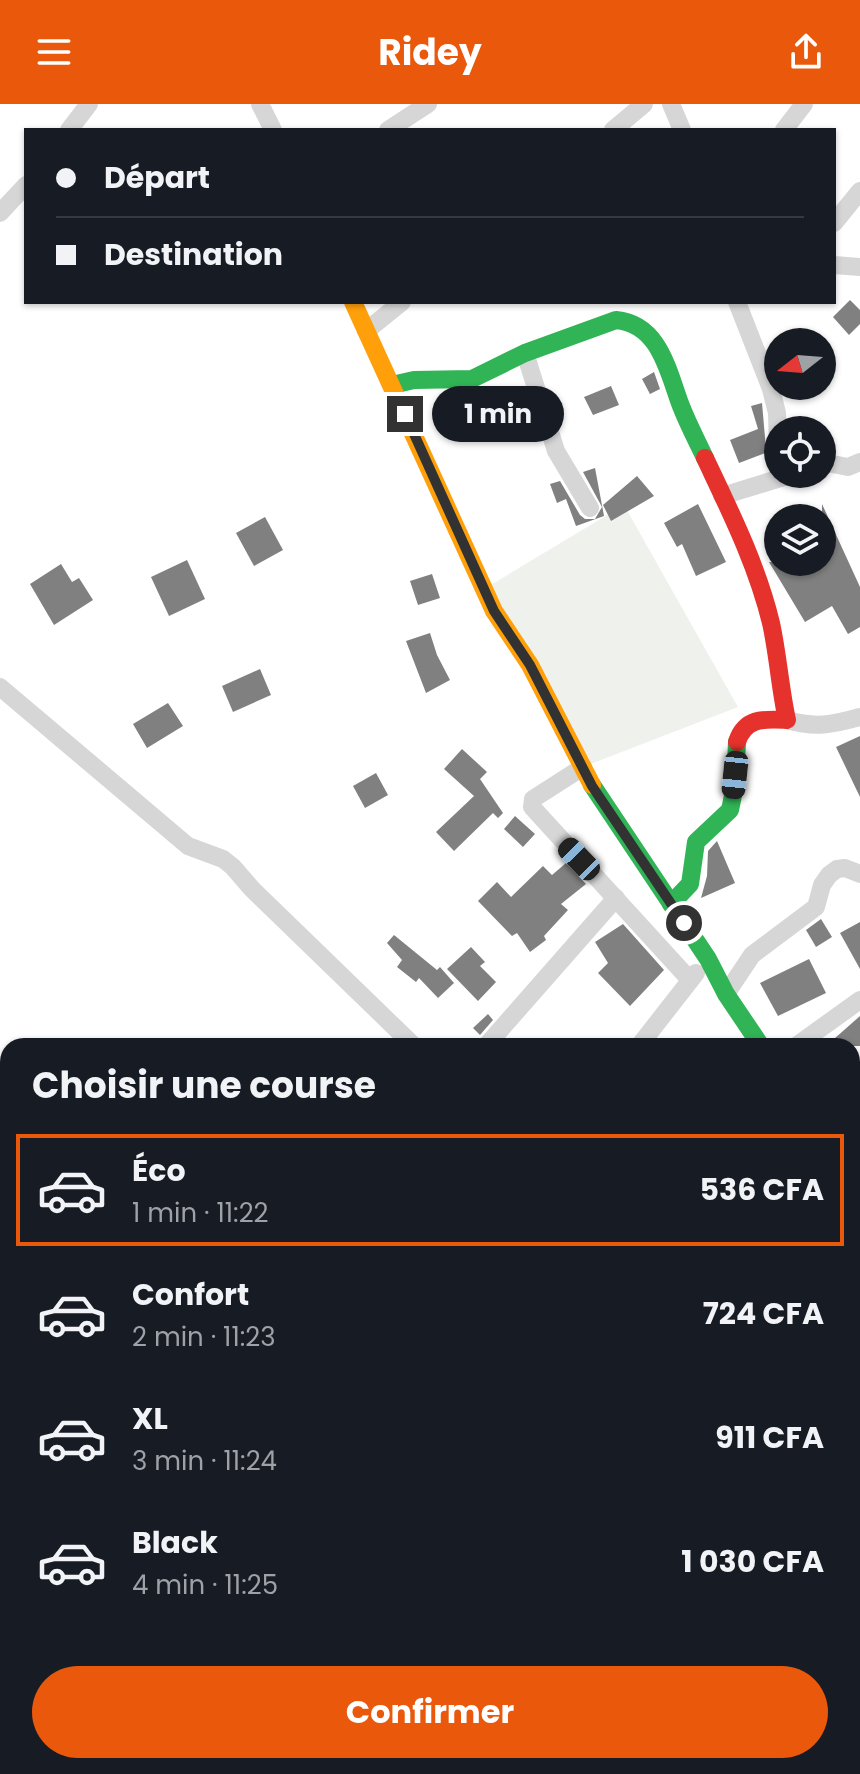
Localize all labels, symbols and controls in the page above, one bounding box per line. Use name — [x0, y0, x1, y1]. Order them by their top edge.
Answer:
text: Ridey — [378, 27, 482, 78]
icon: menu — [32, 30, 76, 74]
icon: share — [784, 30, 828, 74]
text: Départ — [104, 156, 210, 199]
text: Destination — [104, 233, 283, 276]
north arrow — [764, 328, 836, 400]
map controls — [764, 328, 836, 576]
callout: 1 min — [433, 386, 565, 442]
route end — [387, 396, 423, 432]
text: 1 min — [464, 396, 532, 432]
button: locate — [764, 416, 836, 488]
button: layers — [764, 504, 836, 576]
car — [721, 750, 749, 800]
car — [554, 833, 604, 885]
route start — [666, 905, 702, 941]
text: Choisir une course — [32, 1060, 376, 1111]
text: Éco — [132, 1149, 186, 1192]
icon: car — [36, 1154, 108, 1226]
text: 536 CFA — [700, 1168, 824, 1211]
text: 1 min · 11:22 — [132, 1195, 269, 1231]
text: Confort — [132, 1273, 249, 1316]
icon: car — [36, 1278, 108, 1350]
text: 724 CFA — [703, 1292, 824, 1335]
text: 2 min · 11:23 — [132, 1319, 276, 1355]
text: XL — [132, 1397, 168, 1440]
icon: car — [36, 1402, 108, 1474]
text: 911 CFA — [715, 1416, 824, 1459]
text: 3 min · 11:24 — [132, 1443, 277, 1479]
text: Black — [132, 1521, 218, 1564]
icon: car — [36, 1526, 108, 1598]
text: 1 030 CFA — [681, 1540, 824, 1583]
text: 4 min · 11:25 — [132, 1567, 278, 1603]
button: Confirmer — [32, 1666, 828, 1758]

